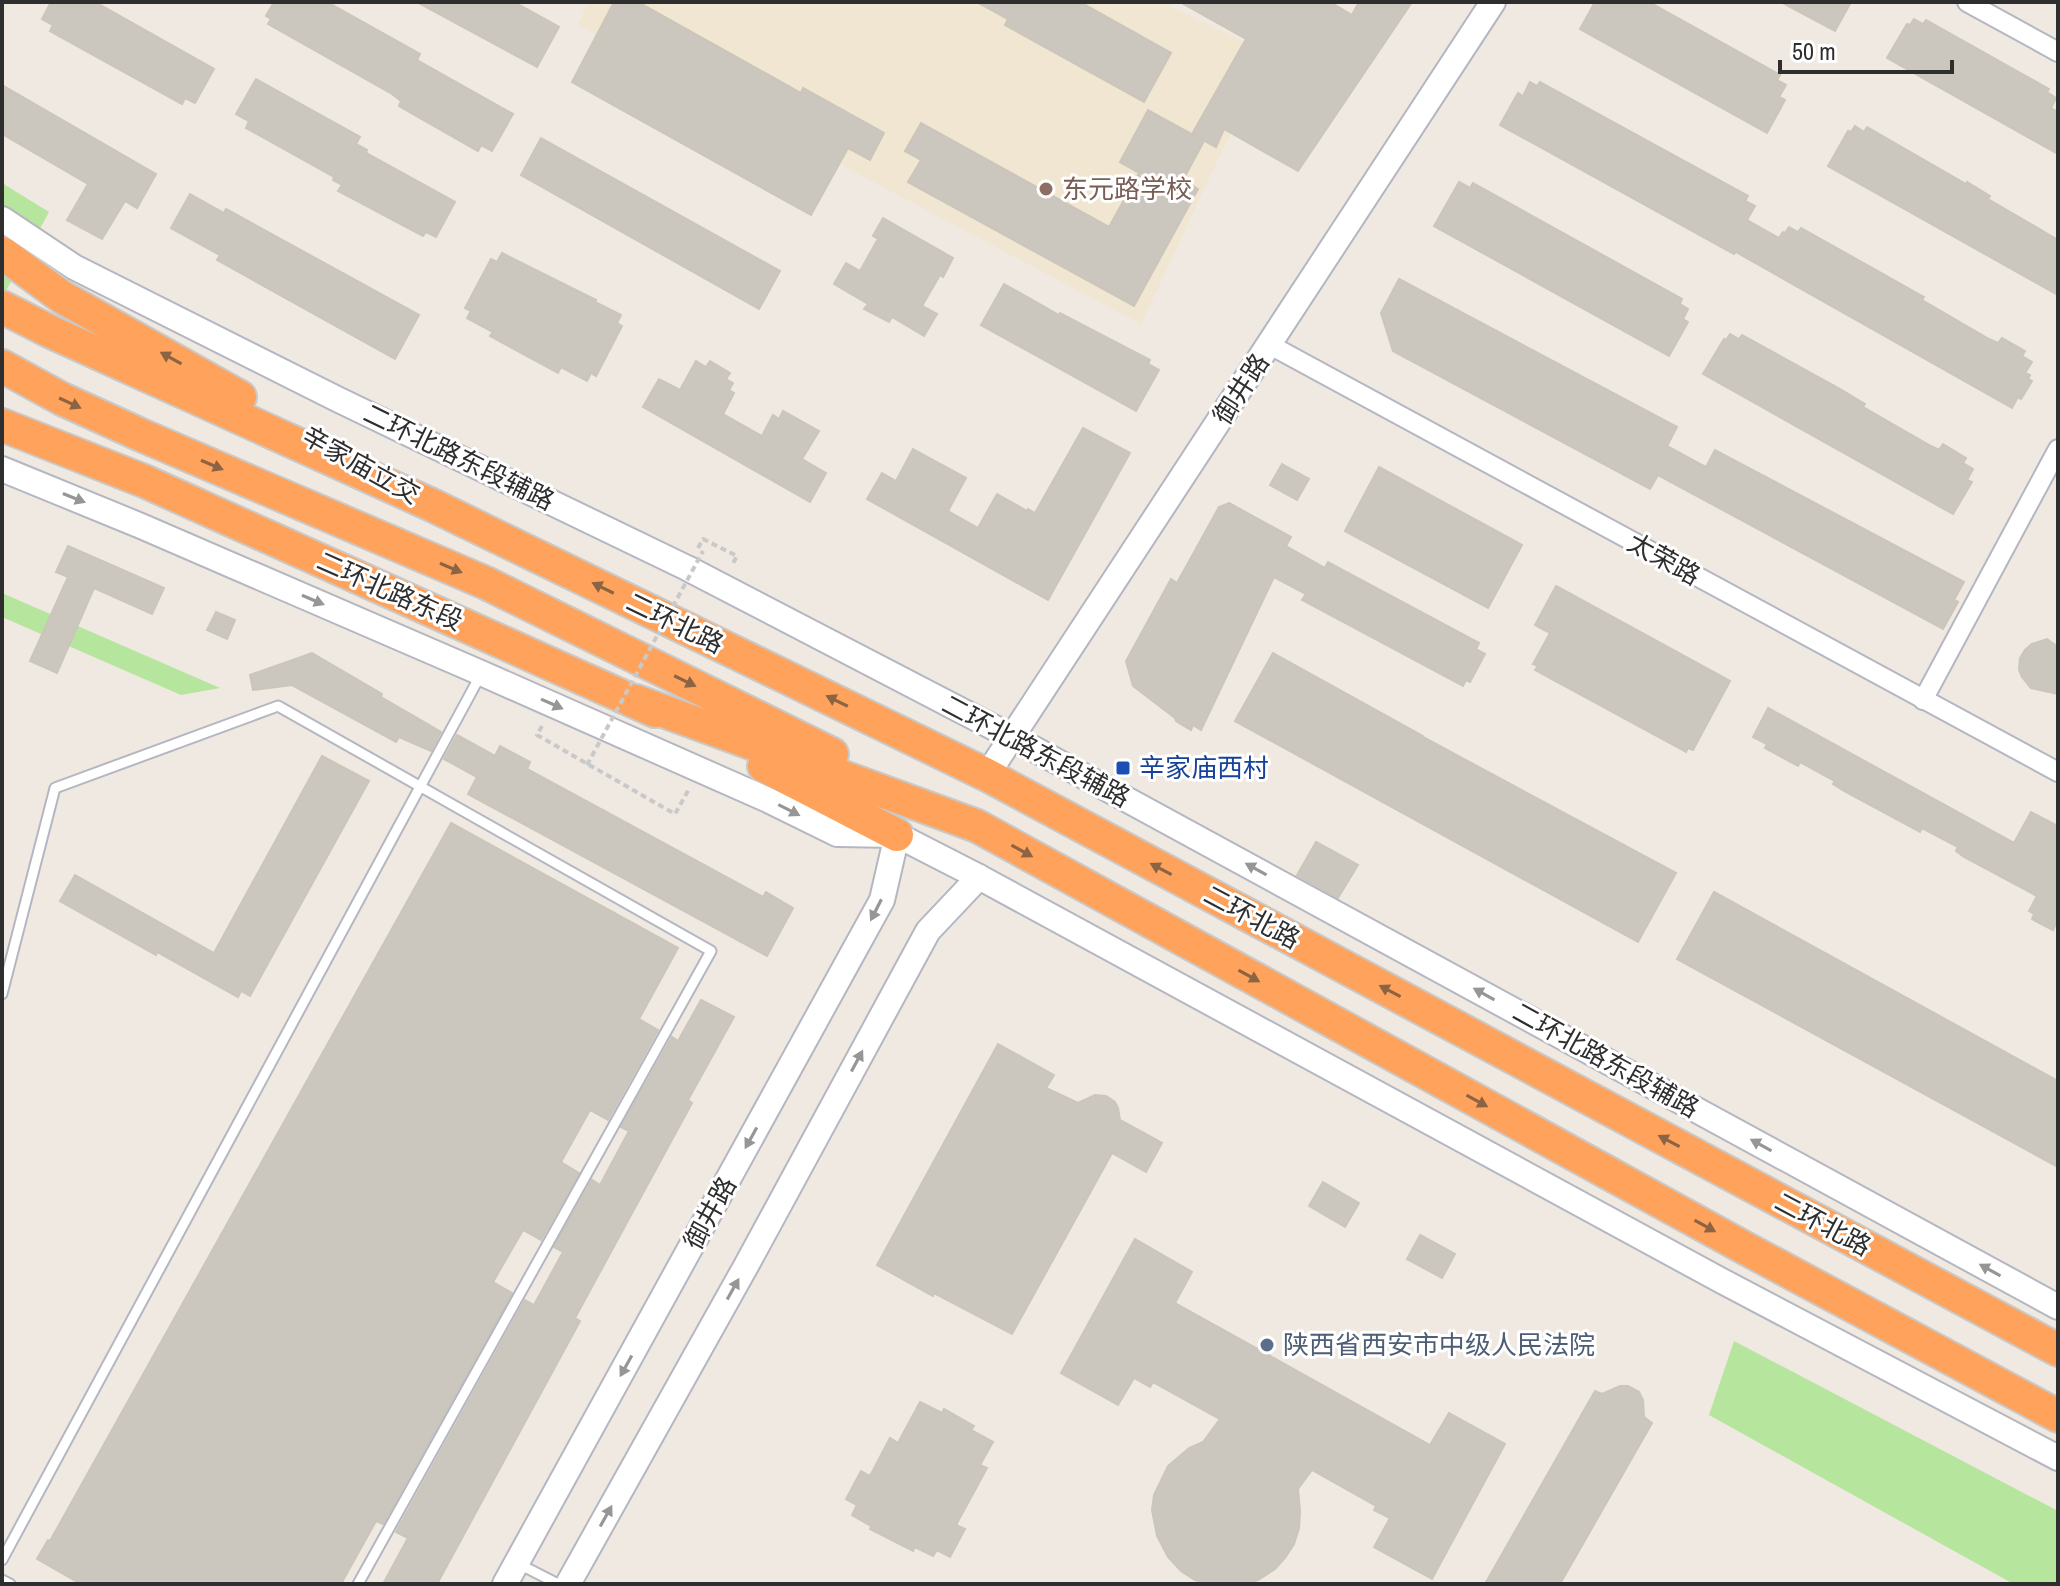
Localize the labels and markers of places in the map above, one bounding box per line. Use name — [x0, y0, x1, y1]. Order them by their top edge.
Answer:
place label: 东元路学校 — [1062, 171, 1192, 206]
marker: 东元路学校 — [1037, 180, 1055, 198]
place label: 辛家庙西村 — [1139, 750, 1269, 785]
marker: 辛家庙西村 — [1114, 759, 1132, 777]
place label: 陕西省西安市中级人民法院 — [1283, 1327, 1595, 1362]
marker: 陕西省西安市中级人民法院 — [1258, 1336, 1276, 1354]

